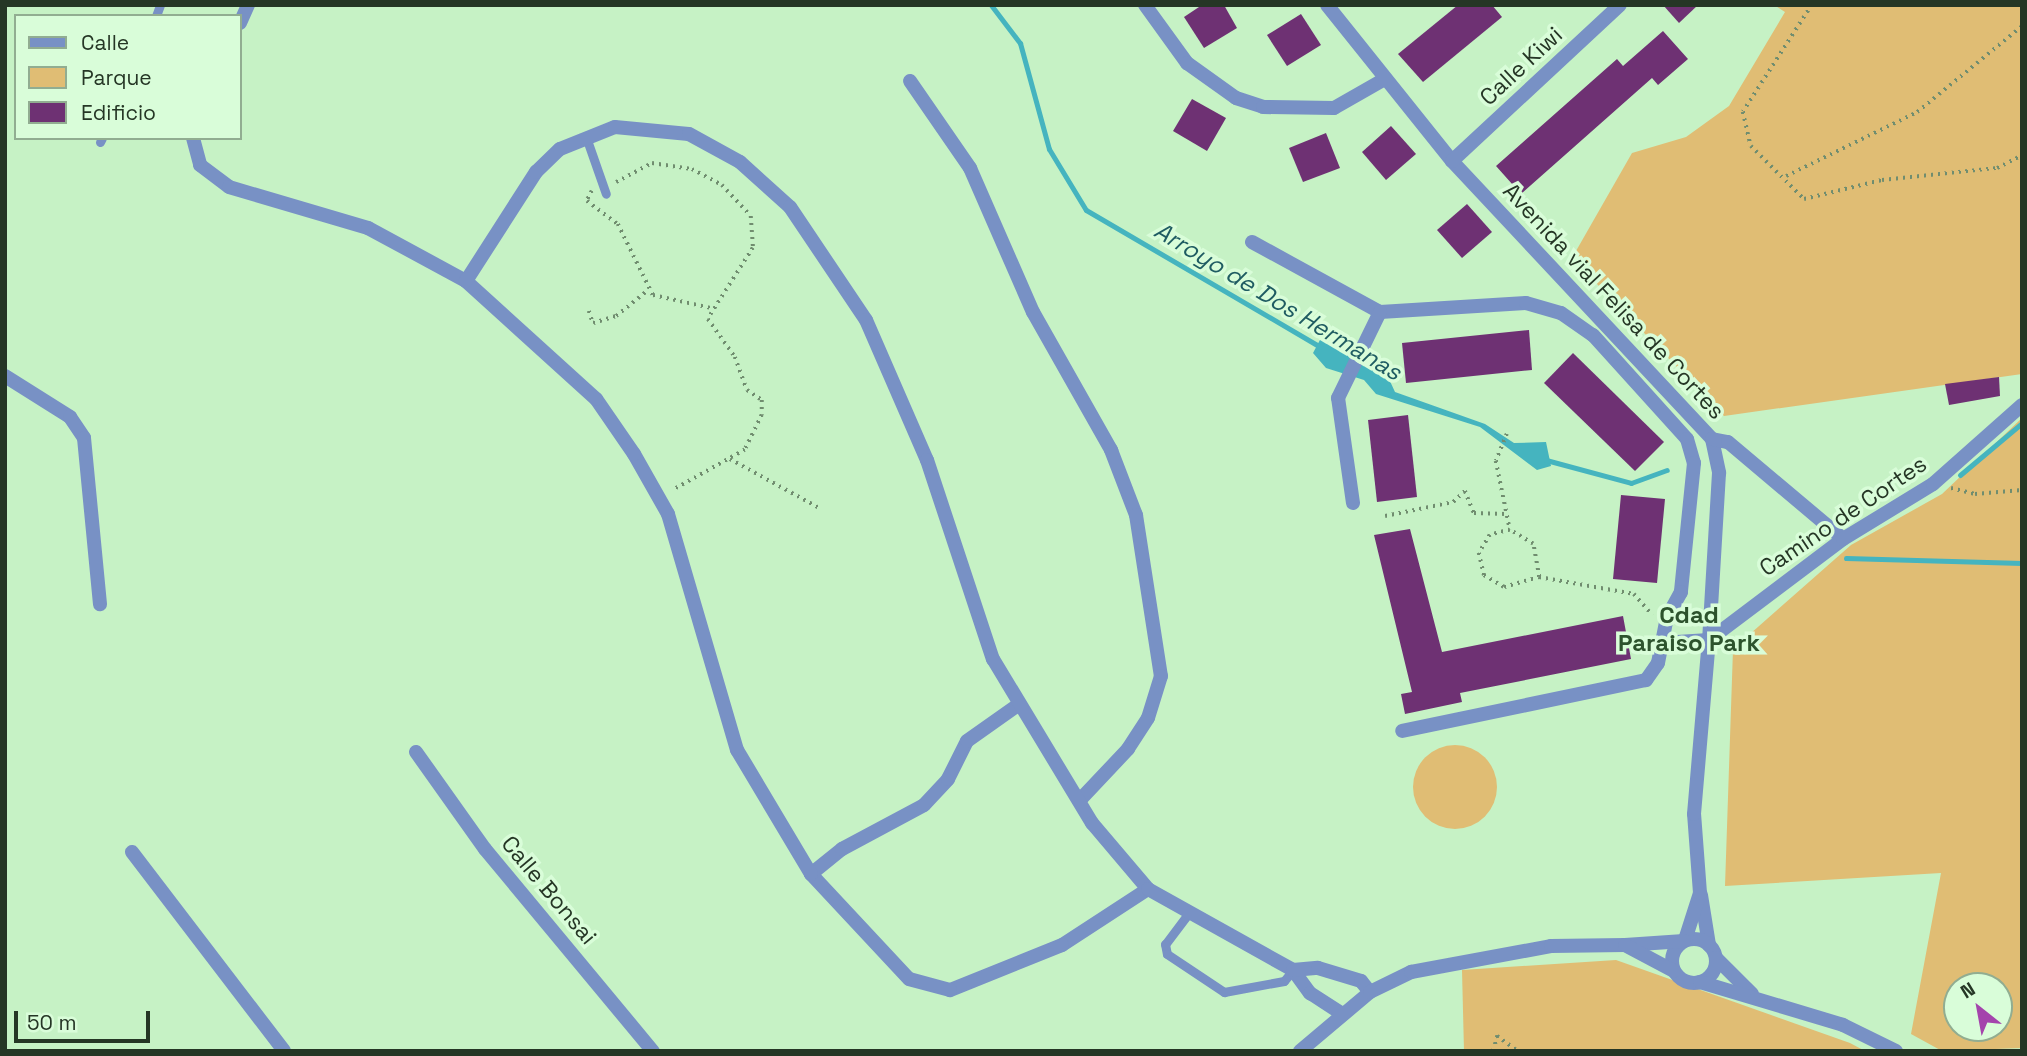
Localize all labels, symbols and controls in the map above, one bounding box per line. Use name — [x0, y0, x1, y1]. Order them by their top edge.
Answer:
legend — [14, 14, 242, 140]
street label: Calle Kiwi — [1474, 21, 1568, 111]
text: Calle — [81, 29, 129, 56]
text: Parque — [81, 64, 152, 91]
text: Edificio — [81, 99, 156, 126]
street label: Avenida vial Felisa de Cortes — [1497, 177, 1731, 425]
water label: Arroyo de Dos Hermanas — [1149, 216, 1407, 386]
street label: Camino de Cortes — [1754, 450, 1932, 582]
district label: Cdad Paraiso Park — [1618, 601, 1760, 657]
street label: Calle Bonsai — [496, 830, 602, 950]
north arrow — [1943, 972, 2013, 1042]
text: N — [1956, 976, 1980, 1004]
scale bar — [18, 996, 154, 1040]
text: 50 m — [27, 1009, 77, 1036]

